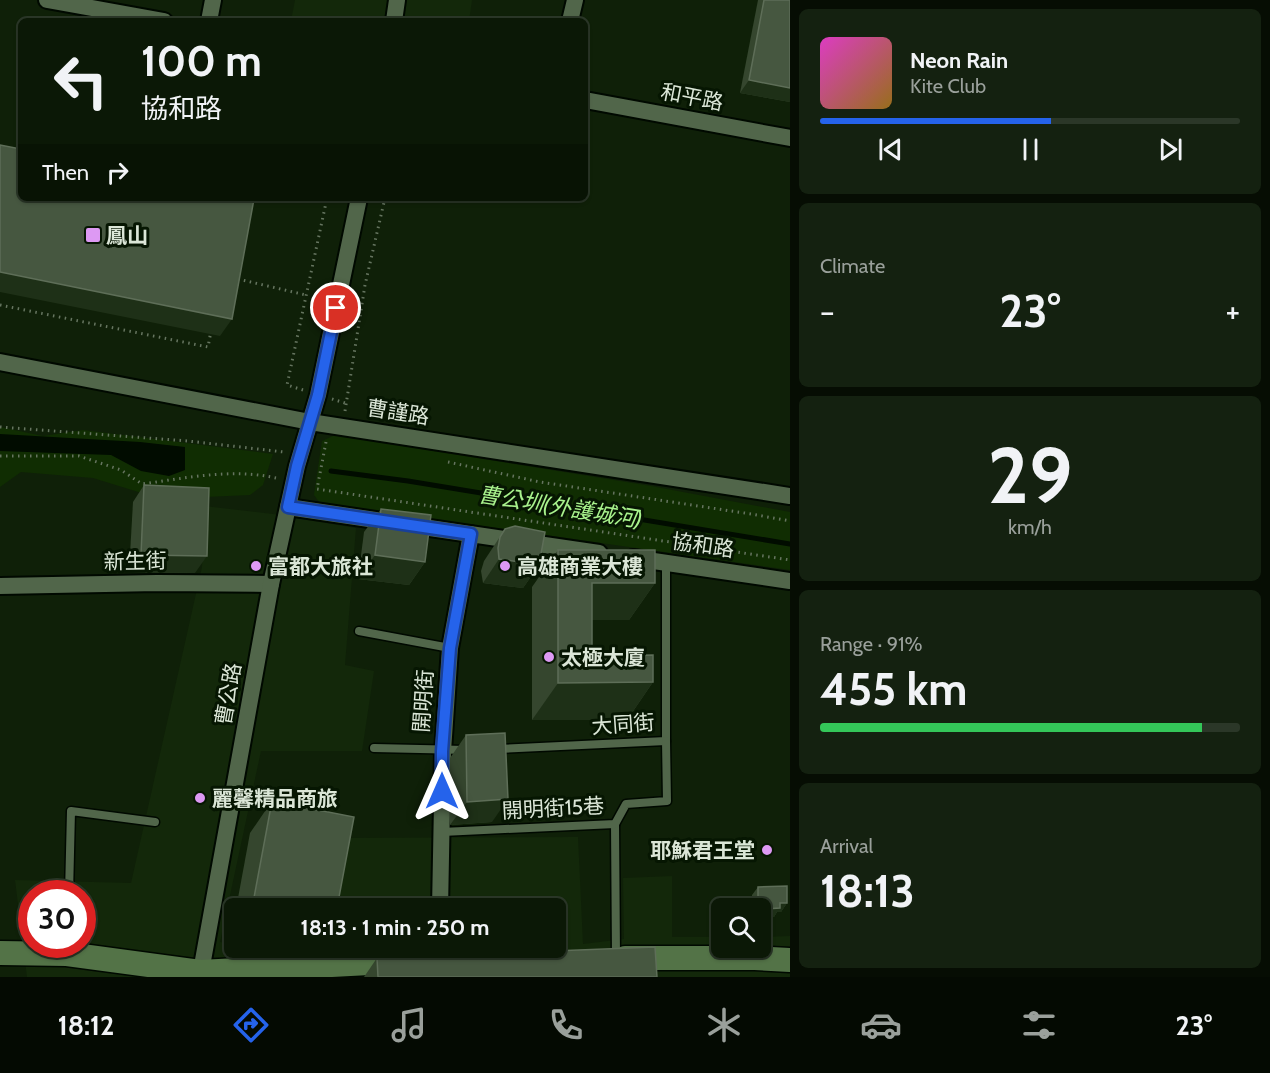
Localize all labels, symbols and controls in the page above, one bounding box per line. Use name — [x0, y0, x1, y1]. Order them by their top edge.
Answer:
text: 100 m — [141, 35, 262, 87]
icon: left — [42, 42, 120, 120]
text: Neon Rain — [910, 47, 1008, 74]
text: Kite Club — [910, 74, 986, 98]
street label: 和平路 — [659, 79, 725, 115]
text: 協和路 — [141, 92, 222, 125]
icon: previous — [874, 133, 907, 166]
icon: pause — [1014, 133, 1047, 166]
icon: next — [1154, 133, 1187, 166]
icon: right — [101, 156, 134, 189]
text: Then — [42, 159, 89, 186]
place label: 鳳山 — [106, 223, 148, 248]
marker: 鳳山 — [84, 226, 102, 244]
text: Climate — [820, 254, 885, 278]
pin — [310, 282, 361, 333]
text: 23° — [999, 284, 1061, 338]
icon: arrive — [319, 291, 352, 324]
text: − — [820, 291, 835, 331]
text: + — [1225, 291, 1240, 331]
street label: 曹謹路 — [365, 395, 431, 429]
text: 29 — [987, 428, 1073, 523]
water label: 曹公圳(外護城河) — [476, 481, 644, 533]
text: km/h — [1008, 515, 1052, 539]
street label: 協和路 — [670, 528, 736, 562]
street label: 新生街 — [103, 548, 167, 574]
place label: 富都大旅社 — [268, 554, 373, 579]
place label: 高雄商業大樓 — [517, 554, 643, 579]
marker: 富都大旅社 — [249, 559, 263, 573]
marker: 高雄商業大樓 — [498, 559, 512, 573]
text: Range · 91% — [820, 632, 923, 656]
place label: 太極大廈 — [561, 645, 645, 670]
marker: 太極大廈 — [542, 650, 556, 664]
street label: 曹公路 — [210, 661, 246, 727]
text: 455 km — [820, 662, 967, 716]
street label: 開明街 — [408, 669, 438, 733]
street label: 大同街 — [591, 709, 655, 739]
position arrow — [410, 759, 474, 823]
place label: 麗馨精品商旅 — [212, 786, 338, 811]
marker: 麗馨精品商旅 — [193, 791, 207, 805]
street label: 開明街15巷 — [501, 793, 605, 823]
text: Arrival — [820, 834, 873, 858]
place label: 耶穌君王堂 — [650, 838, 755, 863]
marker: 耶穌君王堂 — [760, 843, 774, 857]
text: 18:13 — [820, 864, 915, 918]
speed limit sign: 30 — [18, 880, 96, 958]
map controls — [711, 898, 771, 958]
button: search — [711, 898, 771, 958]
text: 18:13 · 1 min · 250 m — [301, 914, 489, 941]
icon: directions — [230, 1004, 272, 1046]
icon: music — [388, 1004, 430, 1046]
icon: phone — [545, 1004, 587, 1046]
icon: climate — [703, 1004, 745, 1046]
icon: car — [860, 1004, 902, 1046]
icon: filters — [1018, 1004, 1060, 1046]
text: 18:12 — [58, 1009, 114, 1042]
text: 23° — [1175, 1009, 1212, 1042]

